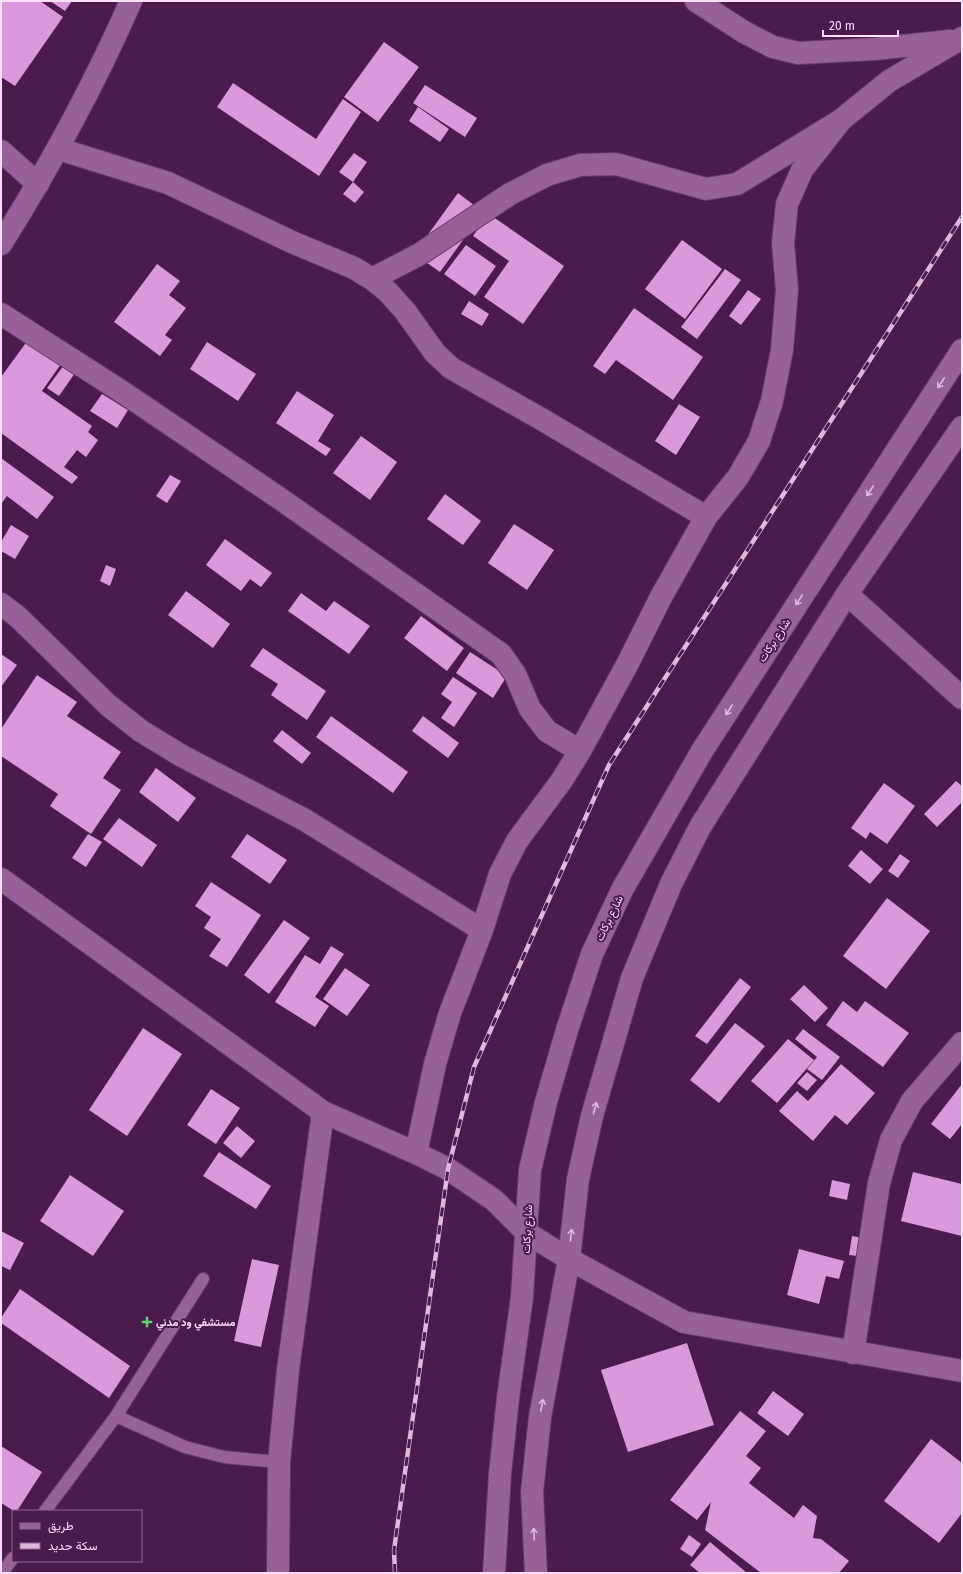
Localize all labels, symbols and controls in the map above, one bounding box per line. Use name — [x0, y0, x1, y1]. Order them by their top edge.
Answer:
scale bar — [823, 12, 898, 38]
text: 20 m — [829, 19, 855, 33]
one-way arrow — [937, 377, 945, 388]
one-way arrow — [866, 486, 874, 497]
one-way arrow — [795, 595, 803, 606]
street label: شارع بركات — [756, 616, 794, 665]
one-way arrow — [725, 704, 733, 715]
street label: شارع بركات — [593, 893, 627, 943]
one-way arrow — [592, 1101, 599, 1114]
street label: شارع بركات — [520, 1204, 536, 1254]
one-way arrow — [568, 1229, 575, 1242]
marker: مستشفي ود مدني — [141, 1316, 153, 1328]
place label: مستشفي ود مدني — [156, 1316, 235, 1331]
one-way arrow — [539, 1399, 547, 1412]
legend — [12, 1510, 142, 1562]
text: طريق — [48, 1519, 74, 1534]
one-way arrow — [530, 1528, 538, 1541]
text: سكة حديد — [48, 1539, 98, 1553]

